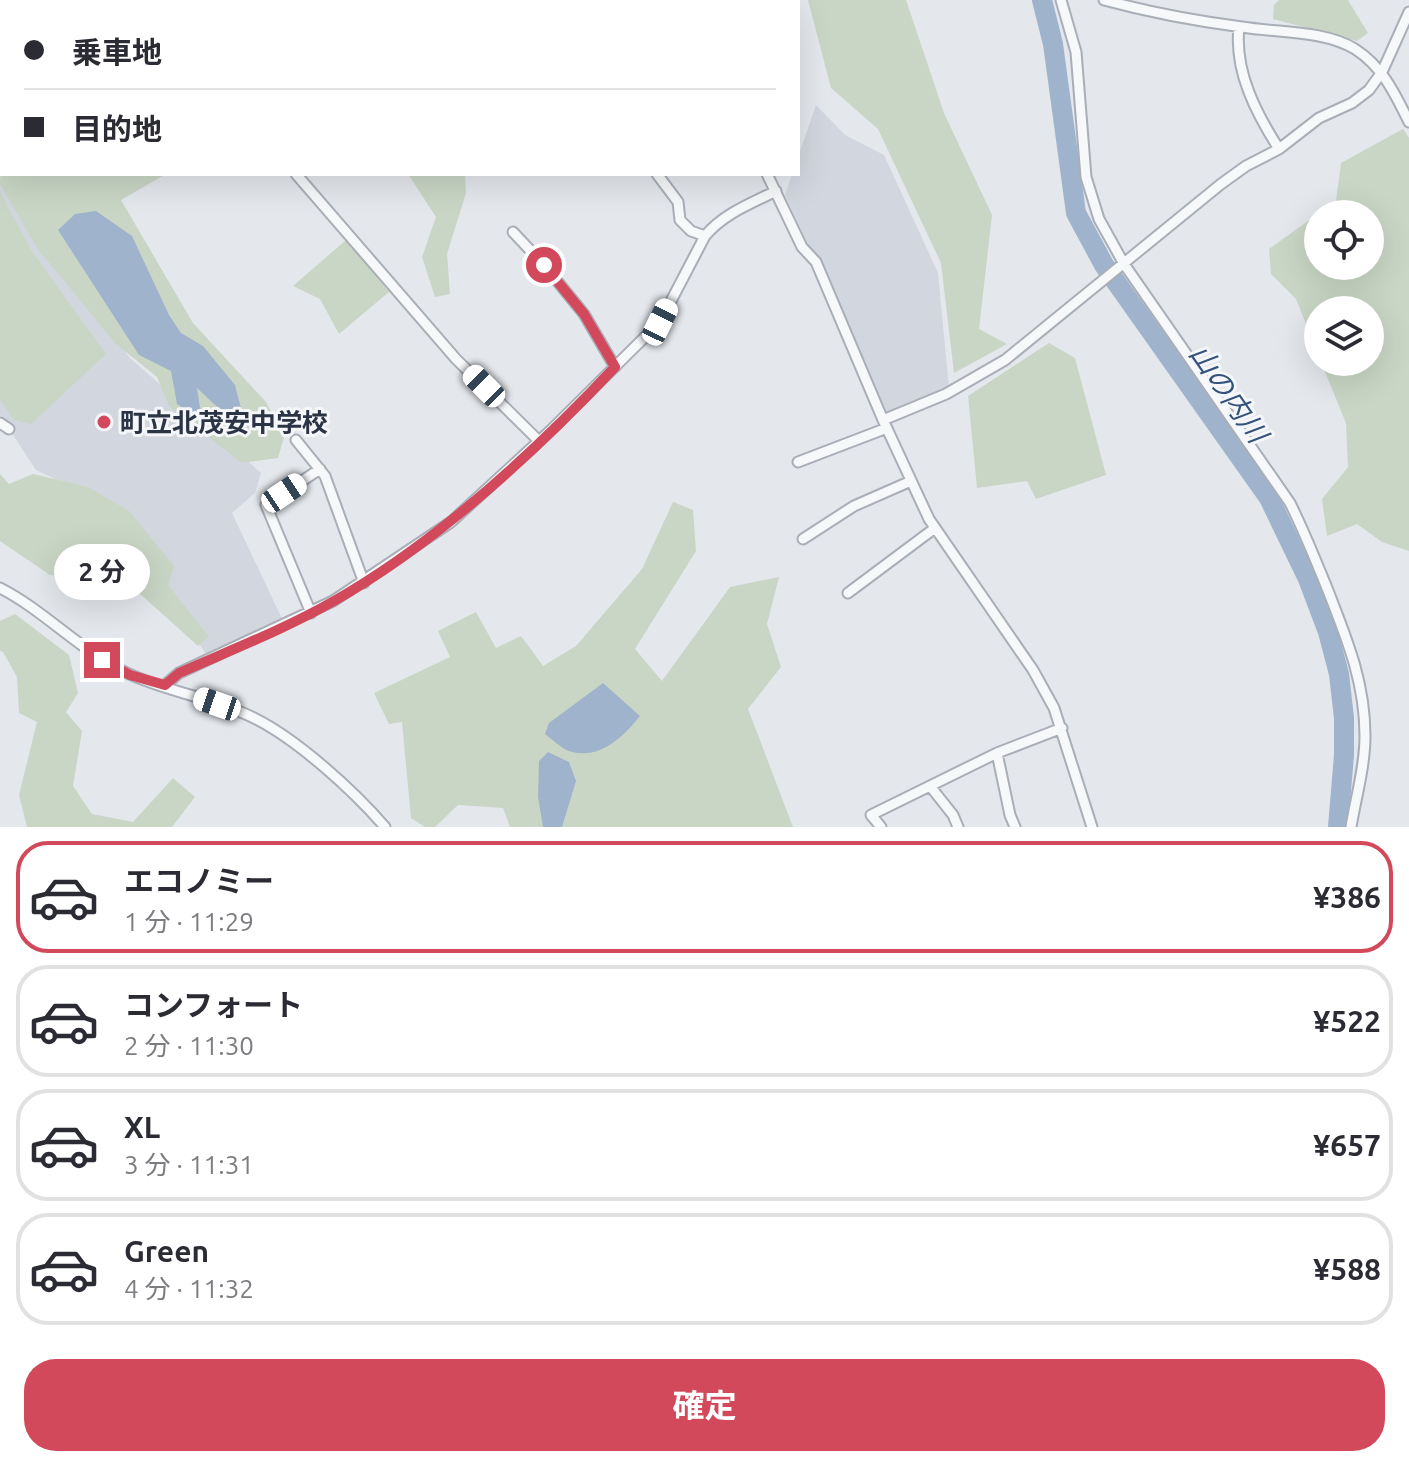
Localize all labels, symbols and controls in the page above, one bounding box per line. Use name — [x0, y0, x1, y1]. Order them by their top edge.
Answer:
text: 乗車地 — [72, 35, 162, 69]
text: 目的地 — [72, 112, 162, 146]
map controls — [1304, 200, 1384, 376]
button: locate — [1304, 200, 1384, 280]
route start — [526, 247, 562, 283]
car — [639, 295, 681, 349]
button: layers — [1304, 296, 1384, 376]
water label: 山の内川 — [1184, 338, 1276, 450]
car — [459, 361, 509, 411]
place label: 町立北茂安中学校 — [120, 408, 328, 437]
marker: 町立北茂安中学校 — [95, 413, 113, 431]
car — [257, 470, 311, 516]
callout: 2 分 — [54, 544, 150, 600]
text: 2 分 — [79, 557, 125, 586]
route end — [84, 642, 120, 678]
car — [190, 685, 244, 723]
icon: car — [28, 861, 100, 933]
text: エコノミー — [124, 864, 274, 898]
text: ¥386 — [1313, 880, 1381, 914]
text: 1 分 · 11:29 — [124, 907, 254, 936]
icon: car — [28, 985, 100, 1057]
text: コンフォート — [124, 988, 303, 1022]
text: ¥522 — [1313, 1004, 1381, 1038]
text: 2 分 · 11:30 — [124, 1031, 254, 1060]
icon: car — [28, 1109, 100, 1181]
text: XL — [124, 1110, 160, 1144]
text: ¥657 — [1313, 1128, 1381, 1162]
text: 3 分 · 11:31 — [124, 1150, 254, 1179]
icon: car — [28, 1233, 100, 1305]
text: Green — [124, 1234, 209, 1268]
text: ¥588 — [1313, 1252, 1381, 1286]
text: 4 分 · 11:32 — [124, 1274, 254, 1303]
button: 確定 — [24, 1359, 1385, 1451]

